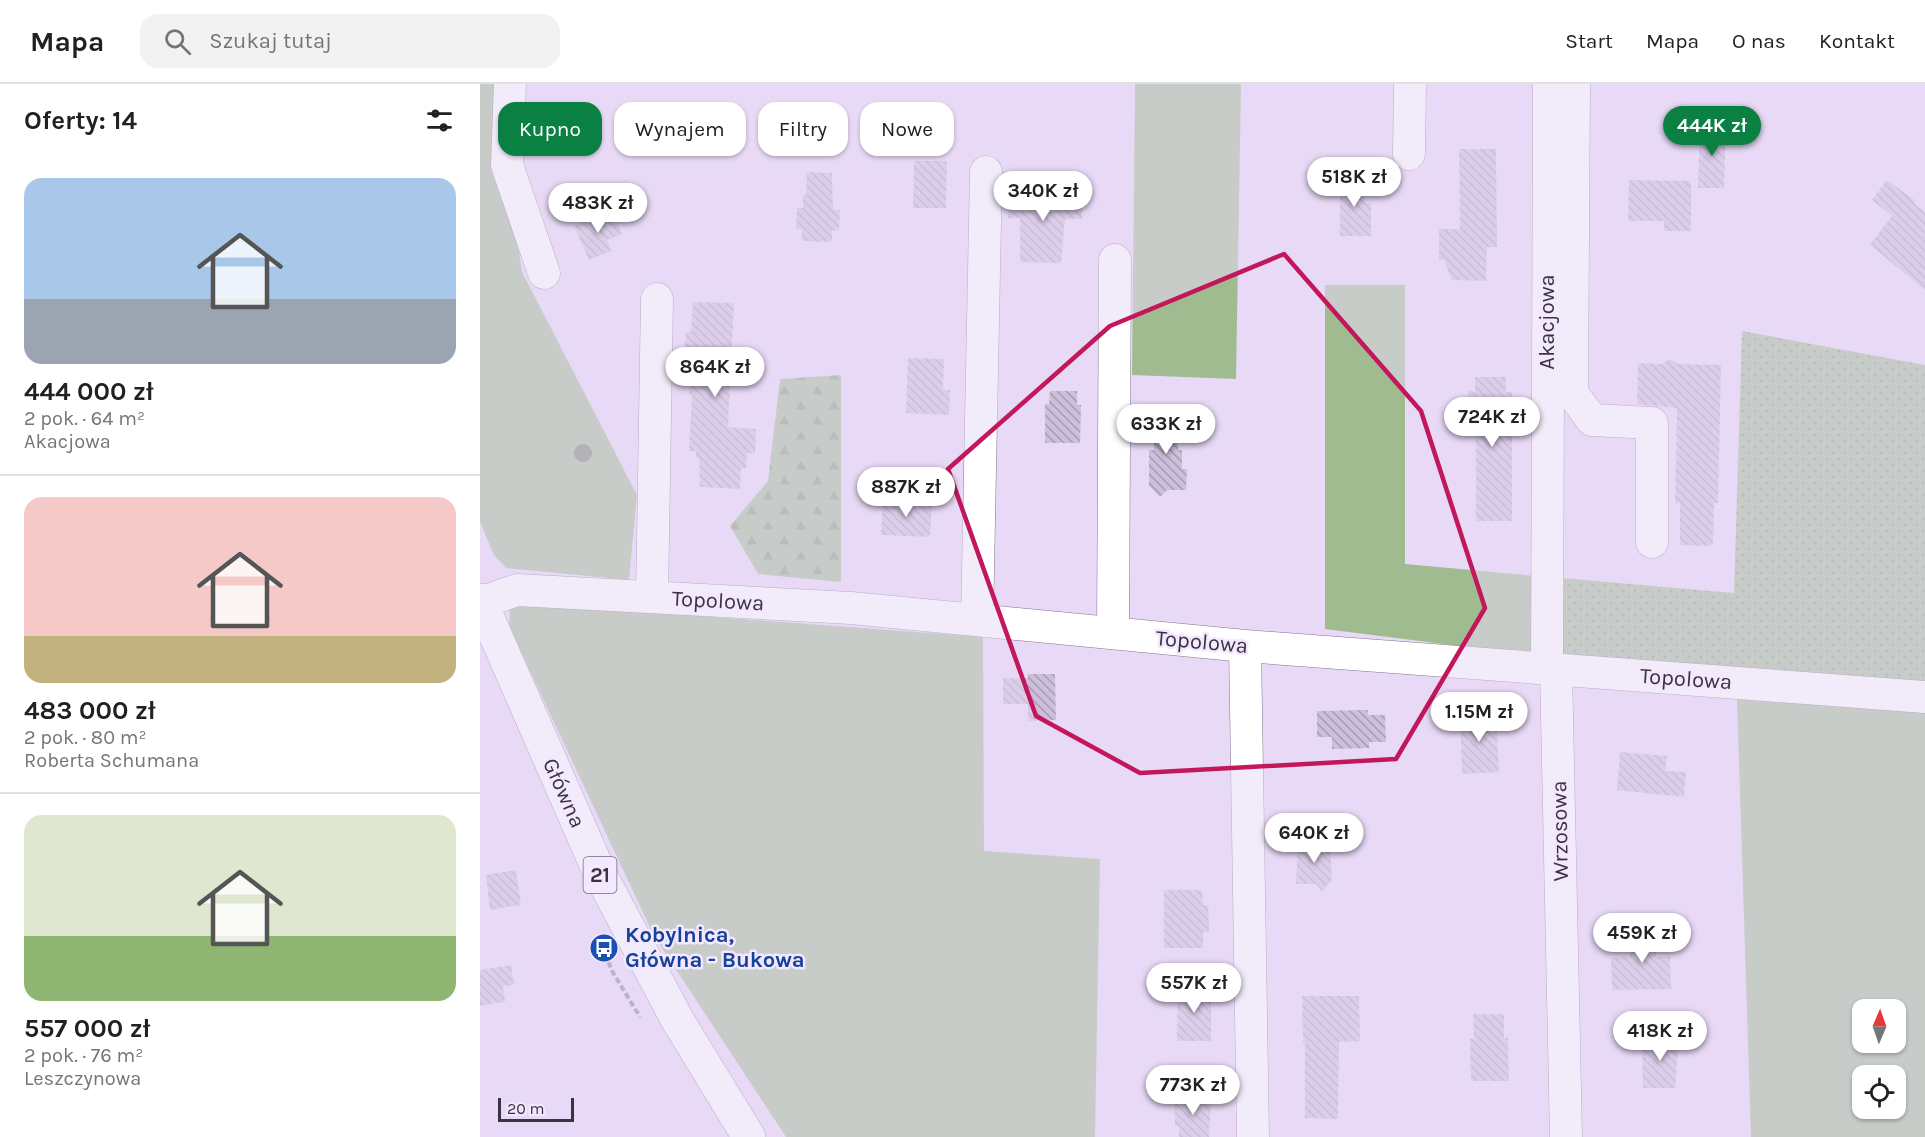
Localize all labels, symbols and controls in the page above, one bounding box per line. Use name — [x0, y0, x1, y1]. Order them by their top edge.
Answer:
search box — [140, 14, 560, 68]
text: Mapa — [30, 25, 104, 58]
icon: search — [161, 25, 194, 58]
text: Szukaj tutaj — [209, 28, 332, 54]
text: Start — [1565, 29, 1613, 53]
text: Mapa — [1646, 29, 1699, 53]
text: O nas — [1732, 29, 1786, 53]
text: Kontakt — [1819, 29, 1895, 53]
chip: Kupno — [498, 102, 602, 156]
chip: Wynajem — [614, 102, 746, 156]
chip: Filtry — [758, 102, 848, 156]
chip: Nowe — [860, 102, 954, 156]
icon: filters — [423, 104, 456, 137]
text: Oferty: 14 — [24, 105, 137, 136]
pin: 444K zł — [1657, 106, 1767, 157]
text: 444K zł — [1677, 114, 1747, 137]
pin: 518K zł — [1299, 157, 1409, 208]
text: 518K zł — [1321, 165, 1387, 188]
pin: 340K zł — [988, 171, 1098, 222]
text: 340K zł — [1007, 179, 1079, 202]
pin: 483K zł — [543, 183, 653, 234]
text: 483K zł — [562, 191, 634, 214]
icon: home — [186, 217, 294, 325]
street label: Akacjowa — [1534, 274, 1560, 370]
pin: 864K zł — [660, 347, 770, 398]
text: 864K zł — [679, 355, 751, 378]
text: 444 000 zł — [24, 376, 154, 407]
pin: 724K zł — [1437, 397, 1547, 448]
pin: 633K zł — [1111, 404, 1221, 455]
text: 724K zł — [1458, 405, 1526, 428]
text: 2 pok. · 64 m² — [24, 407, 145, 430]
text: 633K zł — [1130, 412, 1202, 435]
text: Akacjowa — [24, 430, 111, 453]
pin: 887K zł — [851, 467, 961, 518]
text: 887K zł — [871, 475, 941, 498]
icon: home — [186, 536, 294, 644]
street label: Topolowa — [671, 586, 765, 616]
street label: Topolowa — [1155, 625, 1249, 659]
street label: Topolowa — [1639, 663, 1733, 695]
pin: 1.15M zł — [1417, 692, 1541, 743]
text: 483 000 zł — [24, 695, 156, 726]
text: 1.15M zł — [1445, 700, 1513, 723]
text: 2 pok. · 80 m² — [24, 726, 147, 749]
text: Roberta Schumana — [24, 749, 199, 772]
street label: Główna — [537, 754, 591, 832]
street label: Wrzosowa — [1546, 780, 1574, 882]
pin: 640K zł — [1259, 813, 1369, 864]
text: 640K zł — [1279, 821, 1349, 844]
icon: home — [186, 854, 294, 962]
road number: 21 — [584, 857, 616, 893]
pin: 459K zł — [1587, 913, 1697, 964]
text: 459K zł — [1607, 921, 1677, 944]
place label: Kobylnica, Główna - Bukowa — [625, 922, 805, 973]
bus stop icon: Kobylnica, Główna - Bukowa — [588, 932, 620, 964]
pin: 557K zł — [1139, 963, 1249, 1014]
text: 557K zł — [1160, 971, 1228, 994]
north arrow — [1852, 999, 1906, 1053]
map controls — [1852, 999, 1906, 1119]
pin: 418K zł — [1605, 1011, 1715, 1062]
text: 557 000 zł — [24, 1013, 150, 1044]
text: 418K zł — [1627, 1019, 1693, 1042]
text: 2 pok. · 76 m² — [24, 1044, 143, 1067]
pin: 773K zł — [1138, 1065, 1248, 1116]
button: locate — [1852, 1065, 1906, 1119]
text: Leszczynowa — [24, 1067, 141, 1090]
text: 773K zł — [1160, 1073, 1226, 1096]
scale bar — [498, 1095, 574, 1122]
text: 20 m — [507, 1099, 545, 1118]

